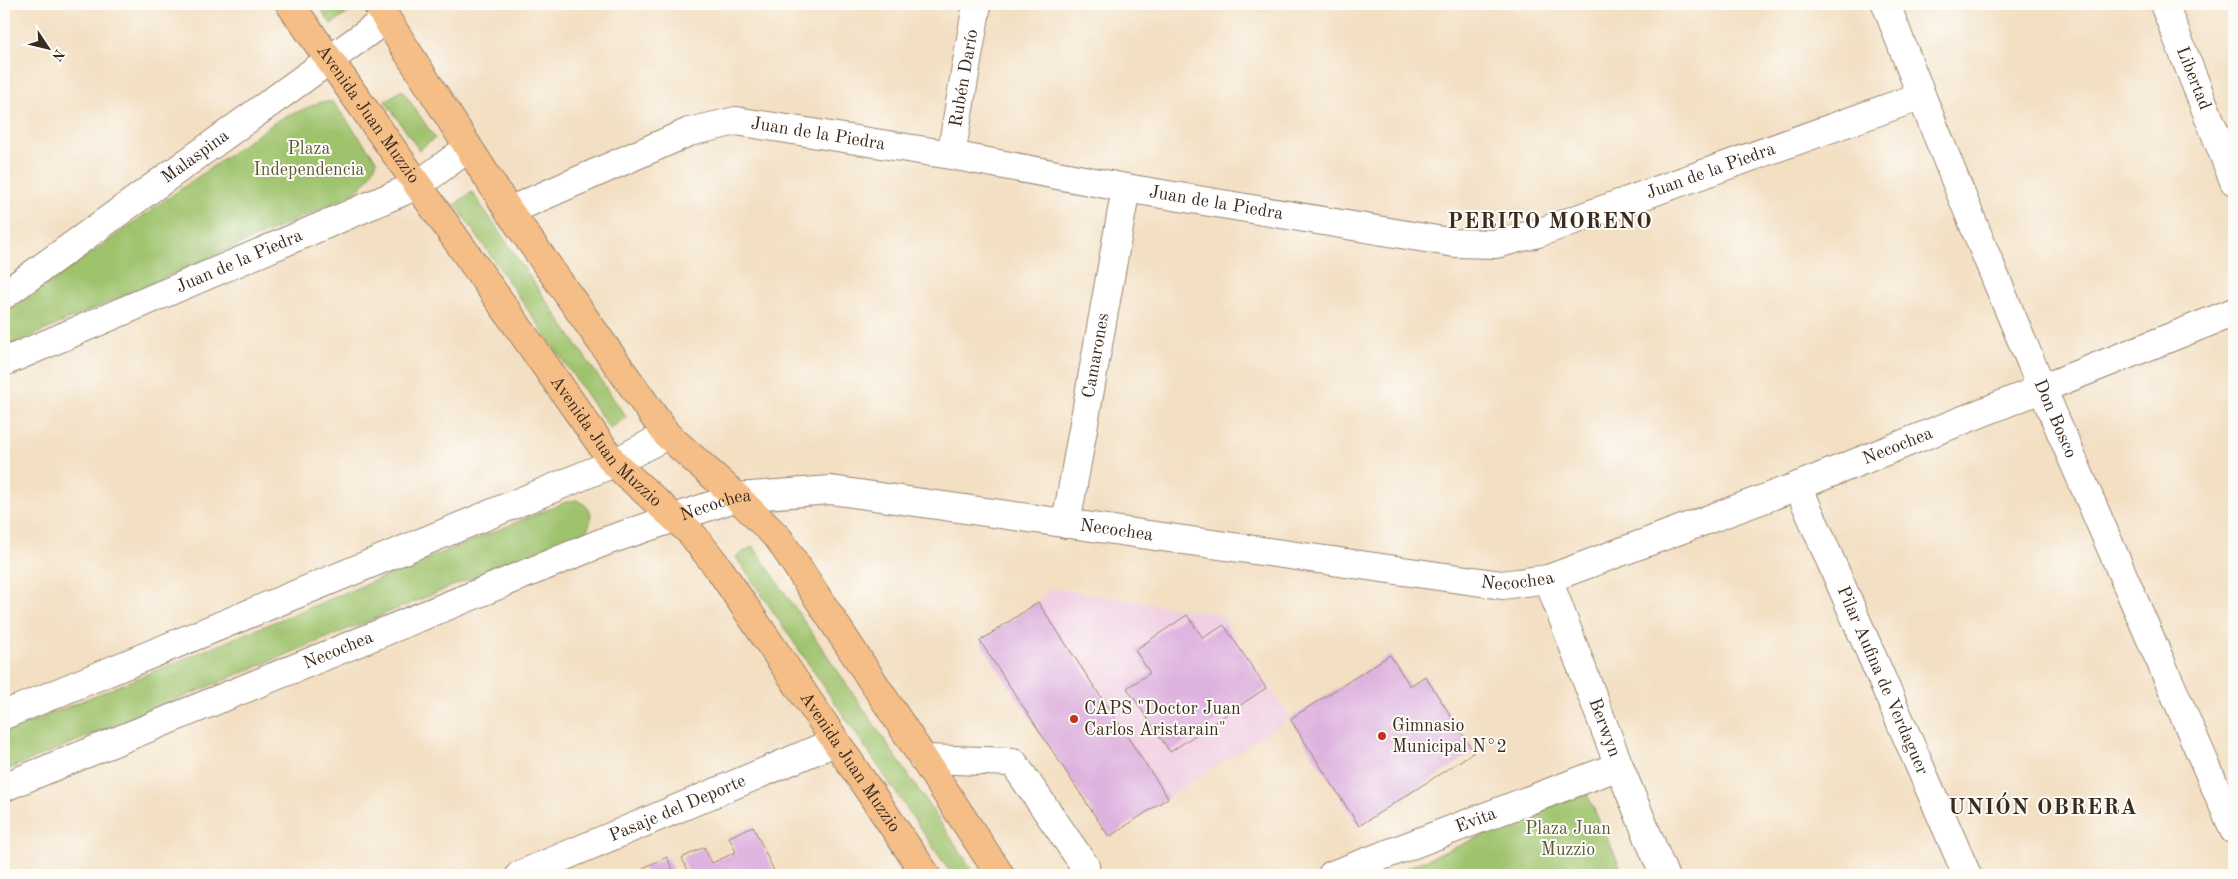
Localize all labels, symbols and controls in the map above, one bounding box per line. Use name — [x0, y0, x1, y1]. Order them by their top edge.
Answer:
north arrow — [22, 22, 72, 72]
street label: Rubén Darío — [947, 28, 982, 128]
street label: Avenida Juan Muzzio — [313, 42, 423, 187]
street label: Libertad — [2173, 44, 2214, 113]
text: N — [49, 46, 67, 64]
street label: Juan de la Piedra — [750, 114, 887, 153]
street label: Malaspina — [158, 126, 232, 187]
park label: Plaza Independencia — [254, 140, 365, 179]
street label: Juan de la Piedra — [1644, 140, 1778, 203]
street label: Juan de la Piedra — [1148, 183, 1285, 223]
district label: PERITO MORENO — [1447, 211, 1653, 233]
street label: Juan de la Piedra — [173, 226, 305, 296]
street label: Camarones — [1080, 311, 1113, 400]
street label: Avenida Juan Muzzio — [546, 373, 665, 510]
street label: Don Bosco — [2030, 377, 2080, 461]
street label: Necochea — [1860, 424, 1935, 468]
street label: Necochea — [678, 487, 752, 524]
street label: Necochea — [1079, 516, 1154, 545]
street label: Necochea — [1480, 568, 1557, 594]
street label: Pilar Aufina de Verdaguer — [1834, 583, 1932, 778]
street label: Necochea — [301, 628, 376, 673]
street label: Avenida Juan Muzzio — [796, 689, 904, 836]
street label: Berwyn — [1585, 696, 1624, 760]
place label: CAPS "Doctor Juan Carlos Aristarain" — [1084, 700, 1241, 739]
marker: CAPS "Doctor Juan Carlos Aristarain" — [1068, 713, 1080, 725]
place label: Gimnasio Municipal N°2 — [1392, 717, 1507, 756]
marker: Gimnasio Municipal N°2 — [1376, 730, 1388, 742]
street label: Pasaje del Deporte — [607, 772, 748, 845]
district label: UNIÓN OBRERA — [1948, 792, 2138, 819]
street label: Evita — [1453, 804, 1499, 836]
park label: Plaza Juan Muzzio — [1525, 820, 1611, 859]

